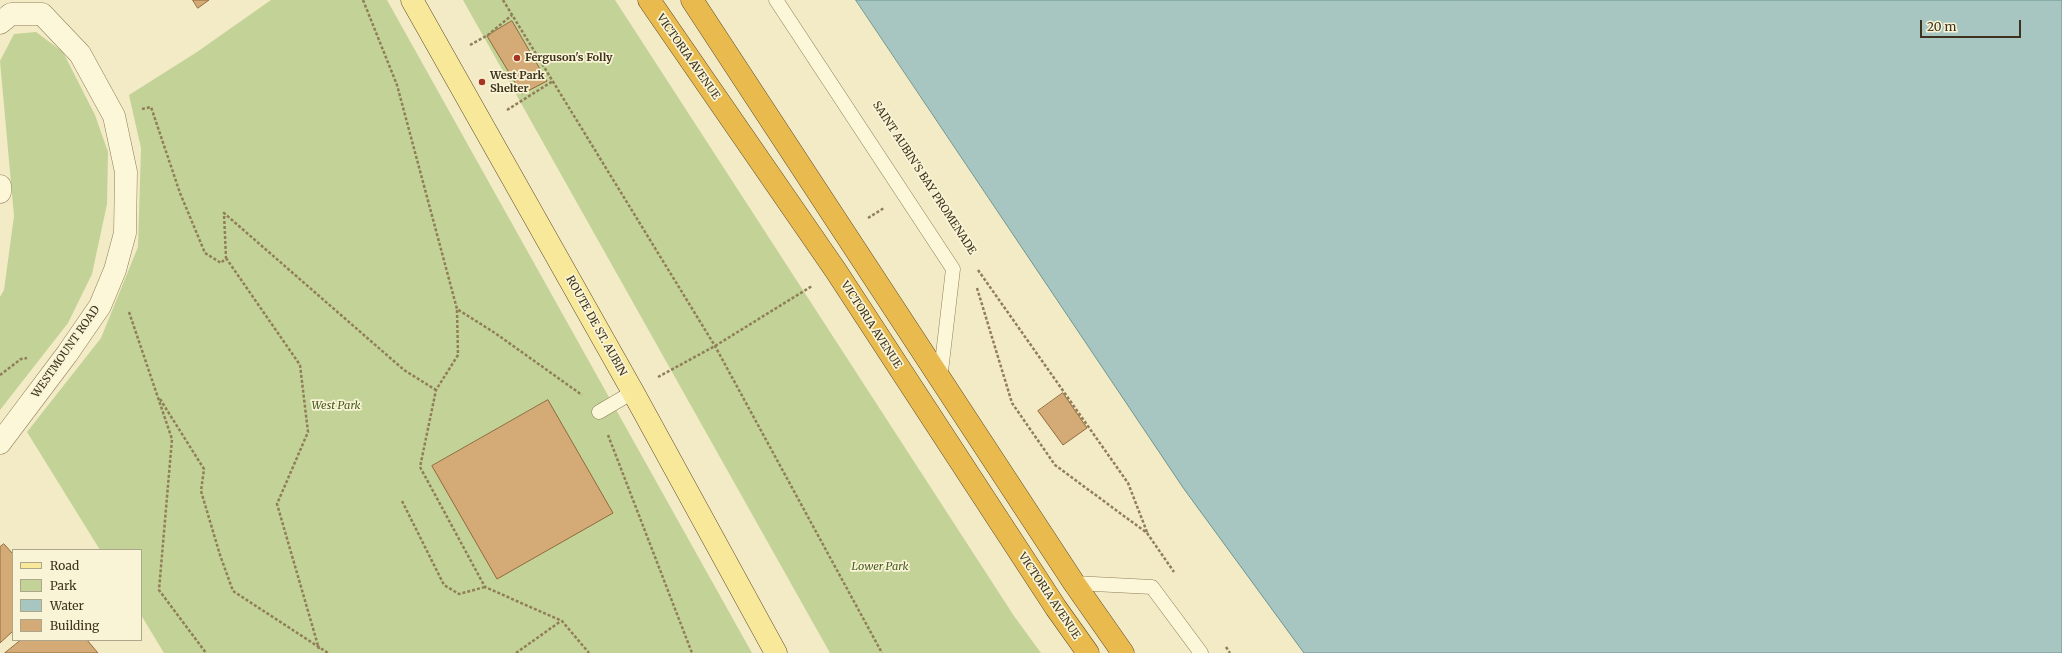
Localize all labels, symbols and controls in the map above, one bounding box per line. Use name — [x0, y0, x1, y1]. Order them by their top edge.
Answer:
street label: VICTORIA AVENUE — [654, 12, 722, 102]
scale bar — [1922, 12, 2023, 38]
text: 20 m — [1927, 19, 1956, 34]
place label: Ferguson's Folly — [525, 51, 613, 65]
marker: Ferguson's Folly — [512, 53, 522, 63]
place label: West Park Shelter — [490, 69, 545, 95]
marker: West Park Shelter — [477, 77, 487, 87]
street label: SAINT AUBIN'S BAY PROMENADE — [869, 99, 979, 257]
street label: ROUTE DE ST. AUBIN — [563, 274, 629, 378]
street label: VICTORIA AVENUE — [838, 279, 904, 371]
street label: WESTMOUNT ROAD — [29, 303, 103, 401]
park label: West Park — [311, 399, 361, 413]
legend — [12, 549, 142, 641]
street label: VICTORIA AVENUE — [1015, 550, 1083, 642]
text: Road — [50, 558, 79, 573]
park label: Lower Park — [851, 560, 909, 574]
text: Park — [50, 578, 77, 593]
text: Water — [50, 598, 84, 613]
text: Building — [50, 618, 99, 633]

